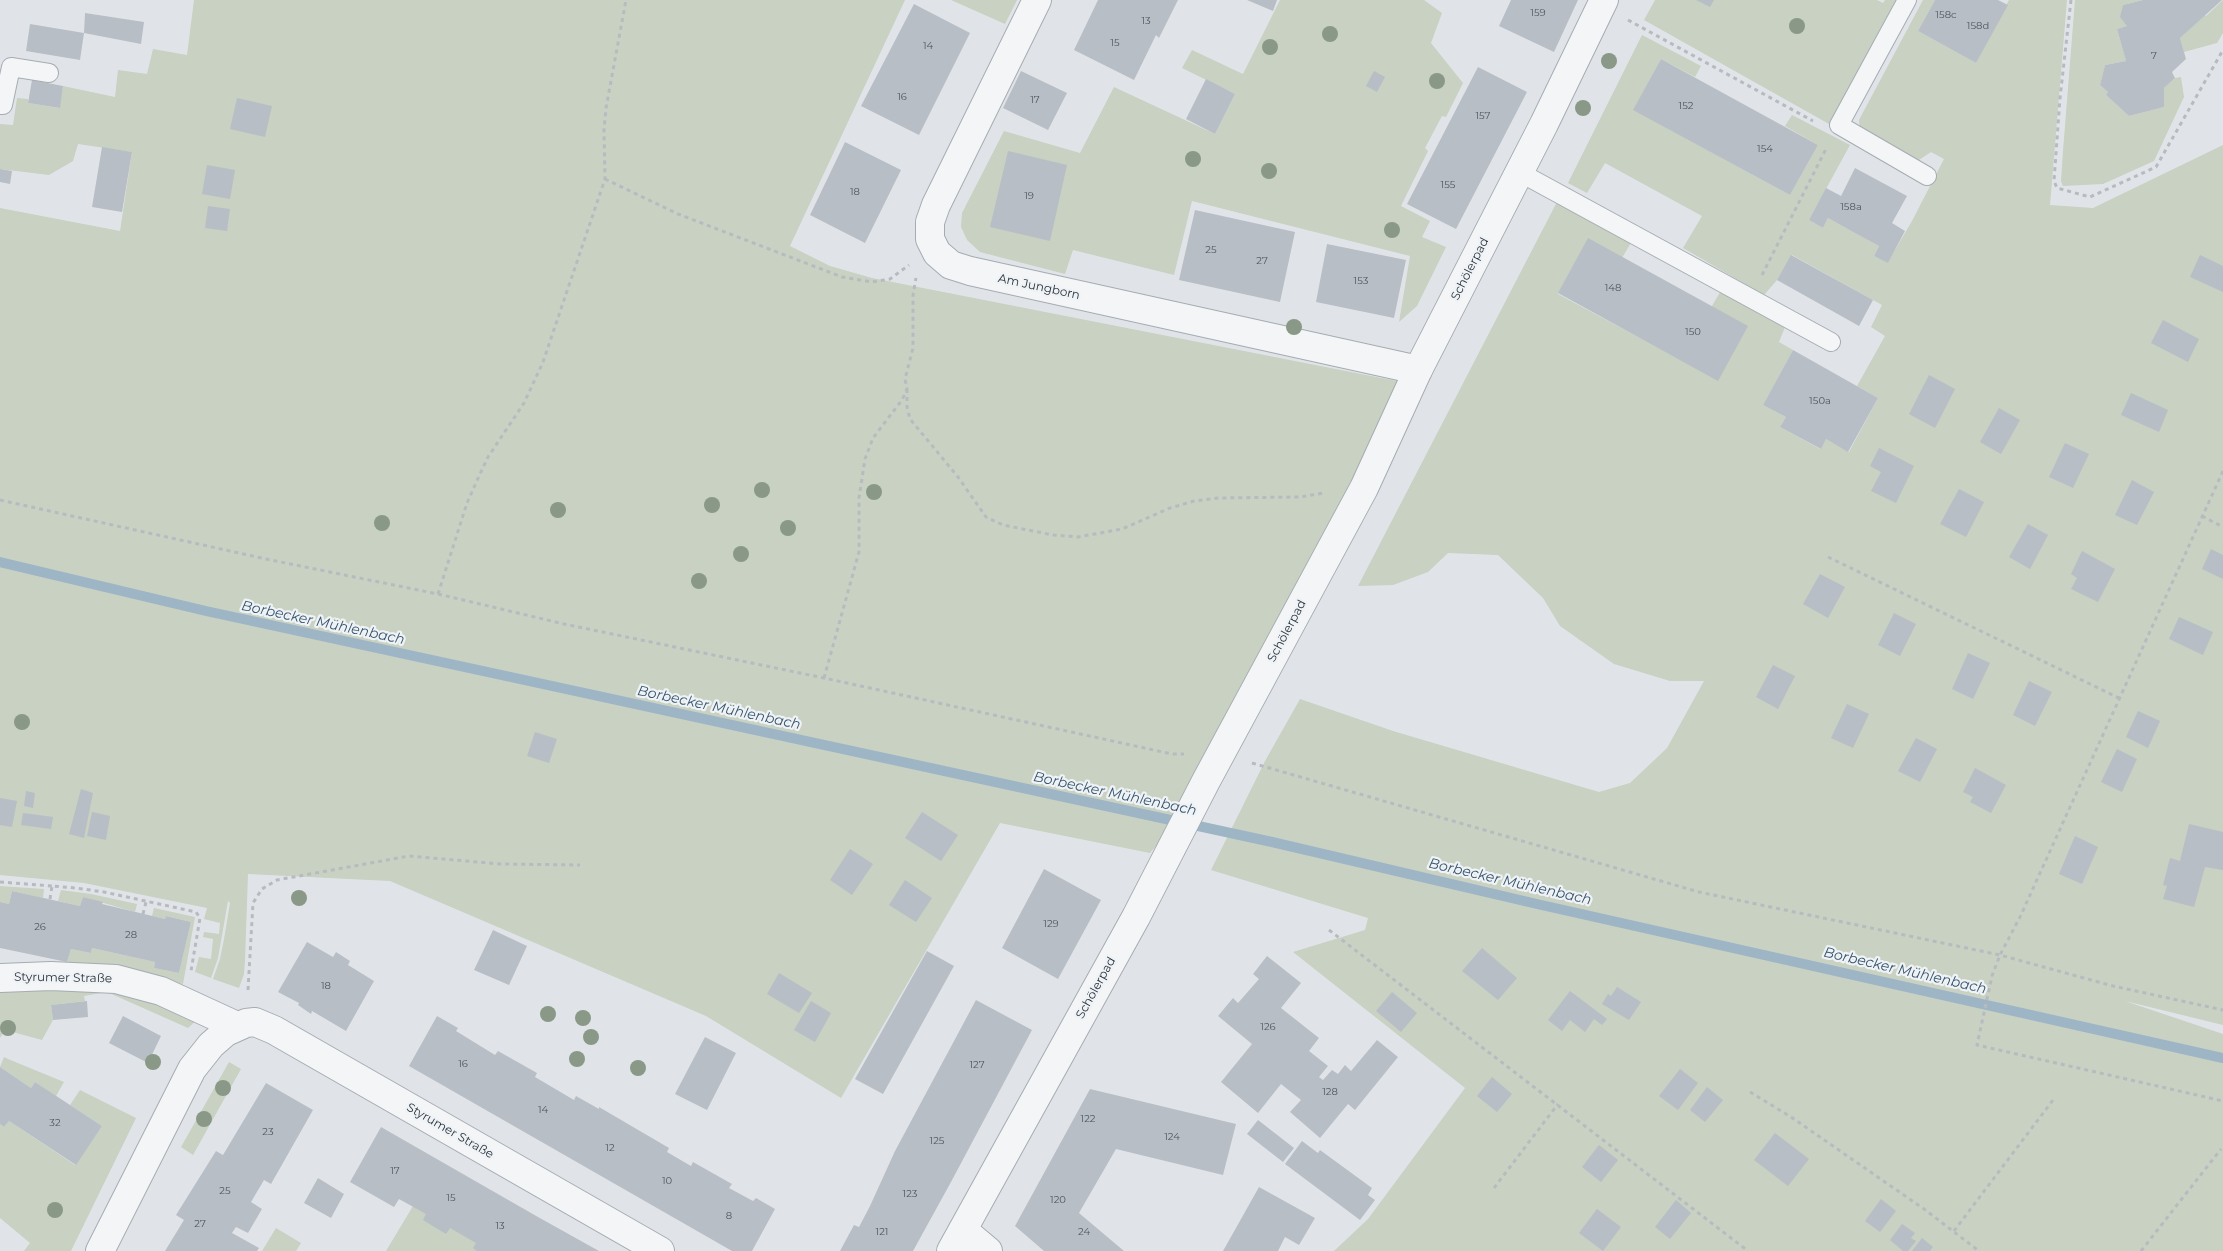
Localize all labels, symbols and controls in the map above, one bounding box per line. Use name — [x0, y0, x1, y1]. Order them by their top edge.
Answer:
house number: 159 — [1530, 7, 1546, 19]
house number: 158c — [1935, 9, 1957, 21]
house number: 13 — [1141, 15, 1151, 27]
house number: 158d — [1967, 20, 1989, 32]
house number: 15 — [1110, 37, 1120, 49]
house number: 14 — [923, 40, 933, 52]
house number: 7 — [2151, 50, 2157, 62]
house number: 16 — [897, 91, 907, 103]
house number: 17 — [1030, 94, 1040, 106]
house number: 152 — [1679, 100, 1693, 112]
house number: 157 — [1475, 110, 1491, 122]
house number: 154 — [1757, 143, 1773, 155]
house number: 155 — [1441, 179, 1455, 191]
house number: 18 — [850, 186, 860, 198]
house number: 19 — [1024, 190, 1034, 202]
house number: 158a — [1840, 201, 1862, 213]
street label: Schölerpad — [1448, 235, 1492, 303]
house number: 25 — [1205, 244, 1217, 256]
house number: 27 — [1256, 255, 1268, 267]
street label: Am Jungborn — [997, 271, 1081, 303]
house number: 153 — [1354, 275, 1368, 287]
house number: 148 — [1605, 282, 1621, 294]
house number: 150 — [1685, 326, 1701, 338]
house number: 150a — [1809, 395, 1831, 407]
water label: Borbecker Mühlenbach — [240, 597, 406, 649]
street label: Schölerpad — [1265, 598, 1309, 664]
water label: Borbecker Mühlenbach — [636, 682, 802, 734]
water label: Borbecker Mühlenbach — [1032, 768, 1198, 820]
water label: Borbecker Mühlenbach — [1427, 855, 1593, 909]
house number: 129 — [1043, 918, 1059, 930]
house number: 26 — [34, 921, 46, 933]
house number: 28 — [125, 929, 137, 941]
water label: Borbecker Mühlenbach — [1822, 944, 1988, 998]
street label: Schölerpad — [1073, 955, 1119, 1021]
street label: Styrumer Straße — [14, 970, 112, 986]
house number: 18 — [321, 980, 331, 992]
house number: 126 — [1260, 1021, 1276, 1033]
house number: 16 — [458, 1058, 468, 1070]
house number: 127 — [969, 1059, 985, 1071]
house number: 128 — [1322, 1086, 1338, 1098]
street label: Styrumer Straße — [404, 1100, 496, 1162]
house number: 14 — [538, 1104, 548, 1116]
house number: 122 — [1081, 1113, 1095, 1125]
house number: 32 — [49, 1117, 61, 1129]
house number: 23 — [262, 1126, 274, 1138]
house number: 124 — [1164, 1131, 1180, 1143]
house number: 125 — [930, 1135, 944, 1147]
house number: 12 — [605, 1142, 615, 1154]
house number: 17 — [390, 1165, 400, 1177]
house number: 10 — [662, 1175, 672, 1187]
house number: 25 — [219, 1185, 231, 1197]
house number: 123 — [903, 1188, 917, 1200]
house number: 15 — [446, 1192, 456, 1204]
house number: 120 — [1050, 1194, 1066, 1206]
house number: 8 — [726, 1210, 732, 1222]
house number: 27 — [194, 1218, 206, 1230]
house number: 13 — [495, 1220, 505, 1232]
house number: 121 — [876, 1226, 888, 1238]
house number: 24 — [1078, 1226, 1090, 1238]

